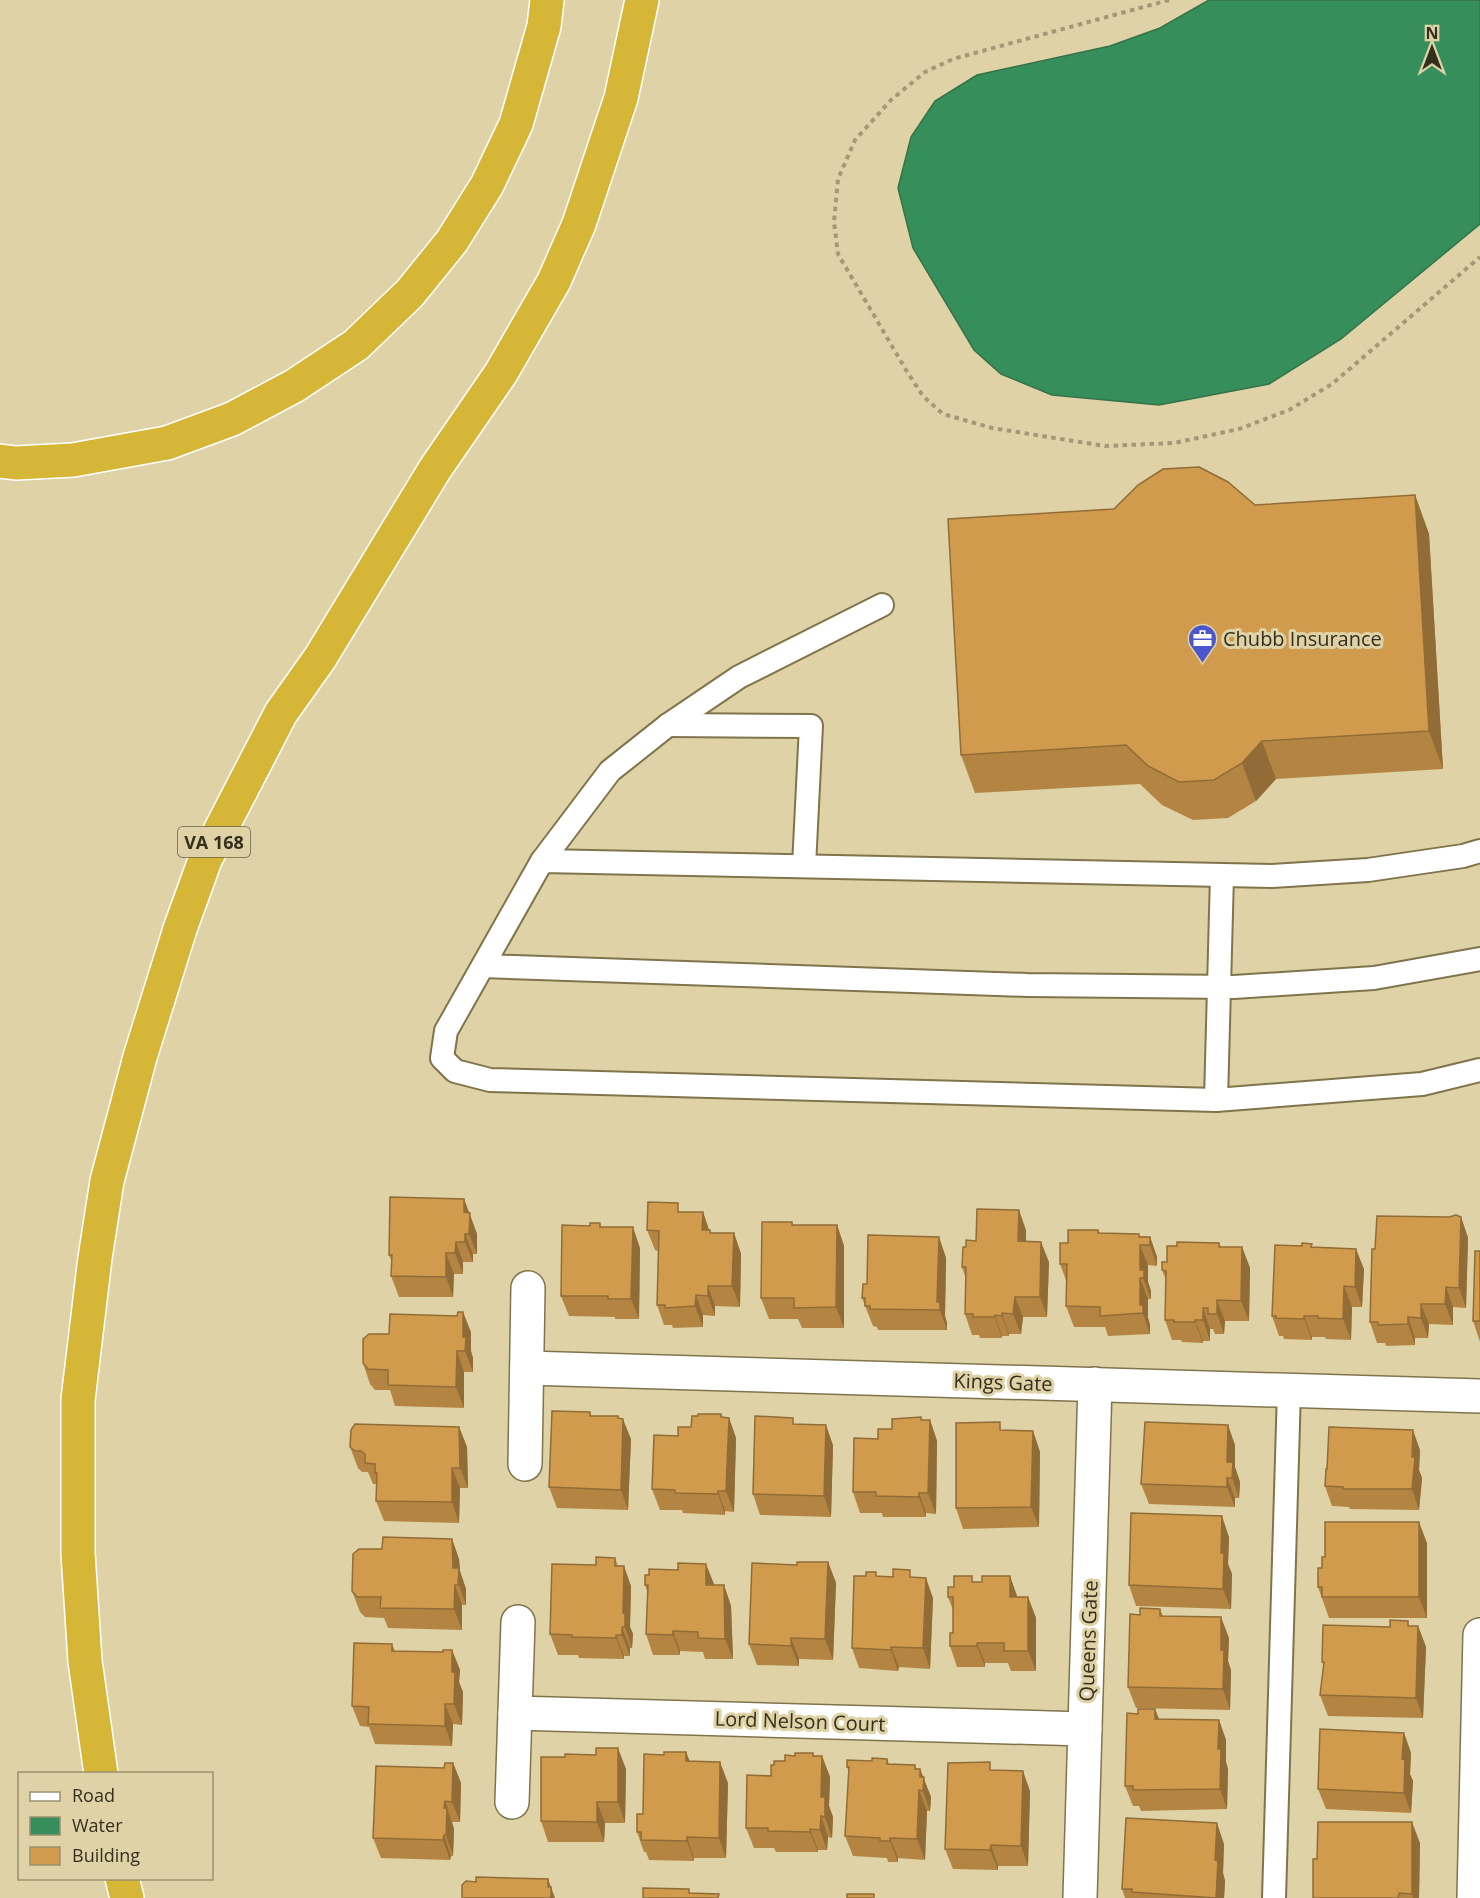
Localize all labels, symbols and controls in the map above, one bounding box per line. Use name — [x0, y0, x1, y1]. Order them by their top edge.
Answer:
north arrow — [1402, 18, 1462, 78]
text: N — [1425, 22, 1439, 44]
office icon: Chubb Insurance — [1186, 622, 1218, 664]
place label: Chubb Insurance — [1223, 625, 1382, 652]
road number: VA 168 — [178, 827, 250, 857]
street label: Kings Gate — [953, 1367, 1053, 1397]
street label: Queens Gate — [1072, 1580, 1104, 1702]
street label: Lord Nelson Court — [714, 1705, 886, 1737]
legend — [18, 1772, 213, 1880]
text: Road — [72, 1783, 115, 1807]
text: Water — [72, 1813, 123, 1837]
text: Building — [72, 1843, 140, 1867]

